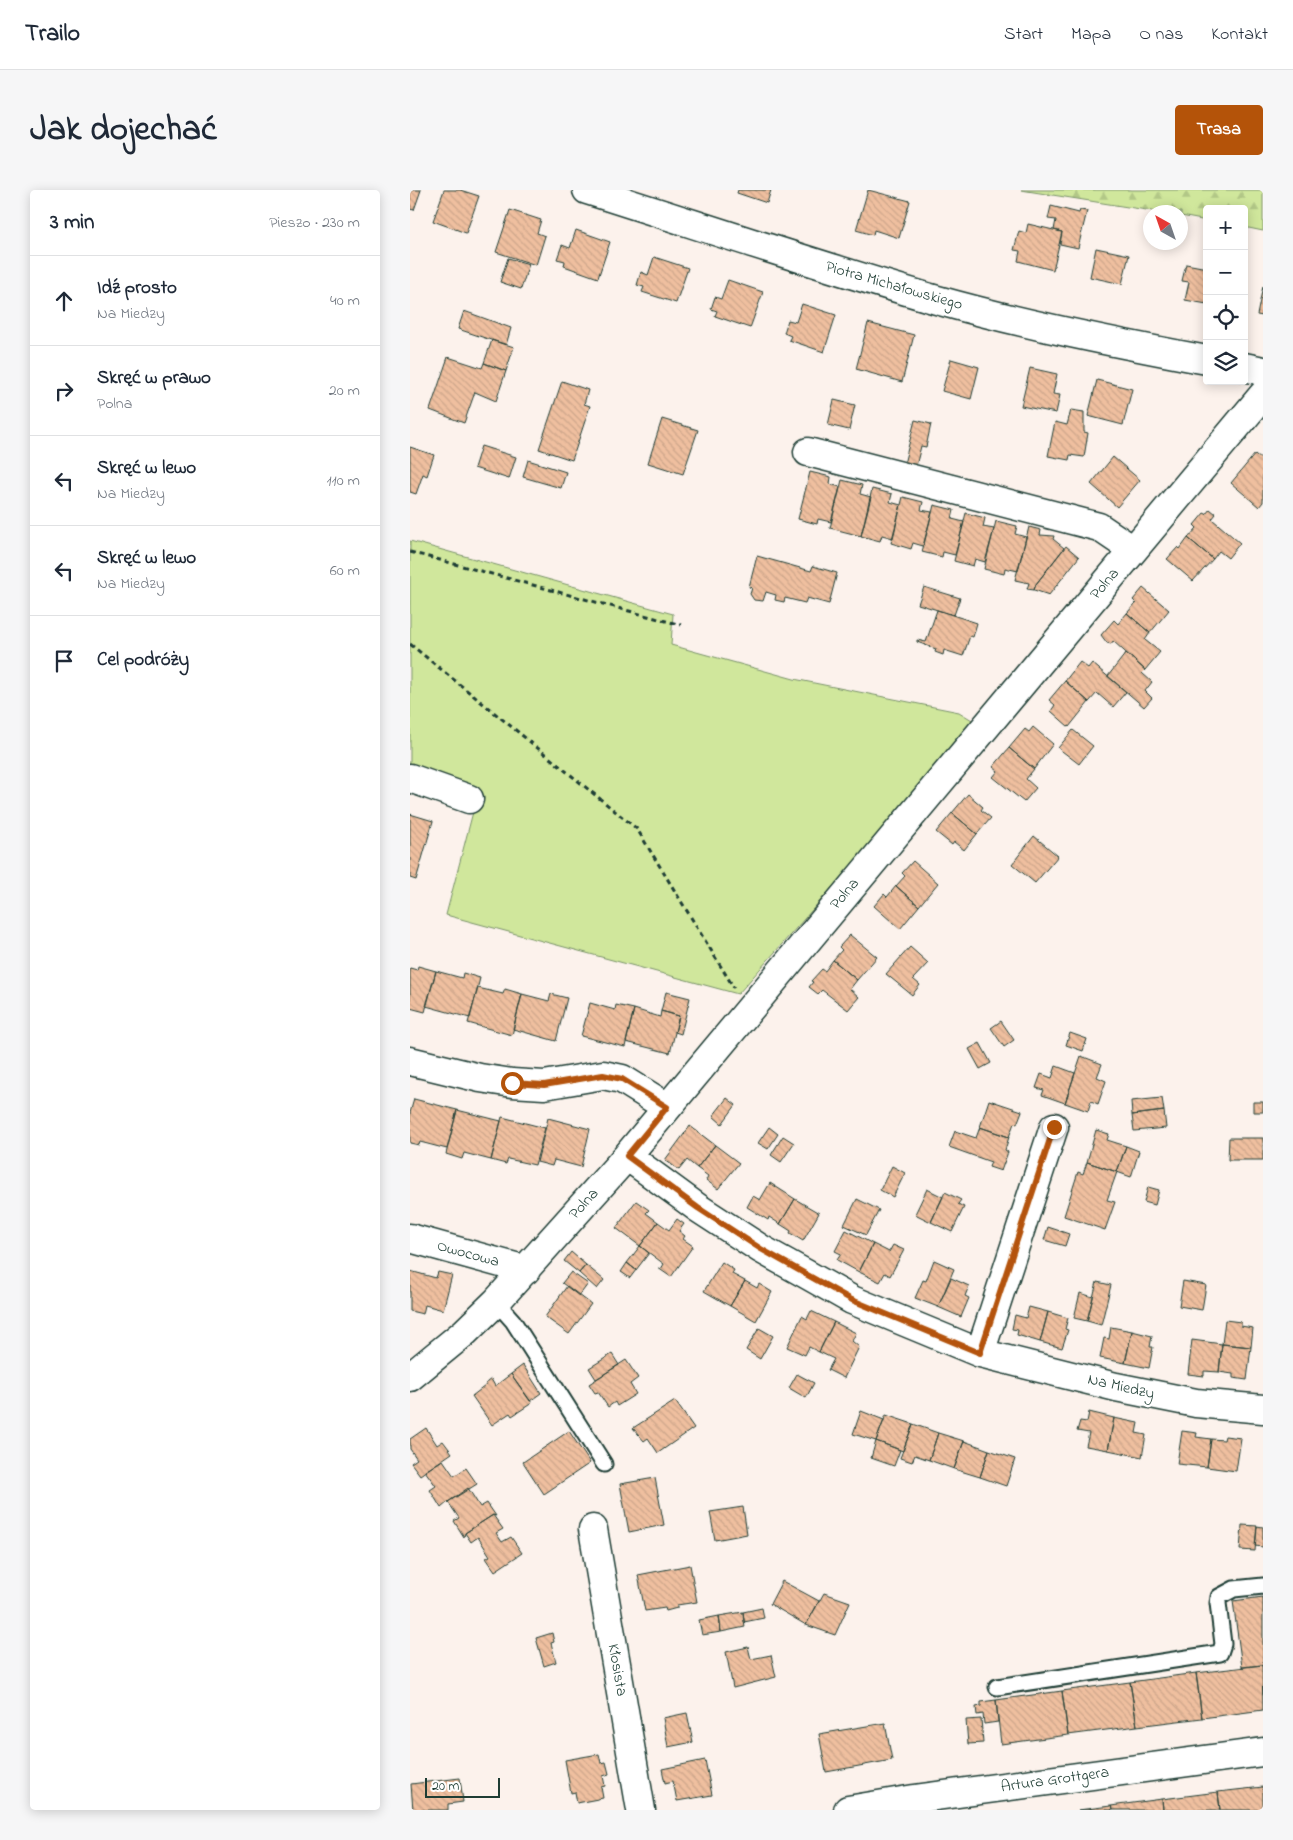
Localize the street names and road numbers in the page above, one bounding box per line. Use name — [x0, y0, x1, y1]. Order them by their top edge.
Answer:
street label: Piotra Michałowskiego — [823, 255, 965, 317]
street label: Polna — [1084, 563, 1126, 605]
street label: Polna — [824, 873, 866, 915]
street label: Polna — [563, 1183, 605, 1225]
street label: Owocowa — [434, 1234, 502, 1274]
street label: Na Miedzy — [1085, 1368, 1157, 1406]
street label: Kłosista — [601, 1642, 633, 1698]
street label: Artura Grottgera — [999, 1761, 1111, 1799]

